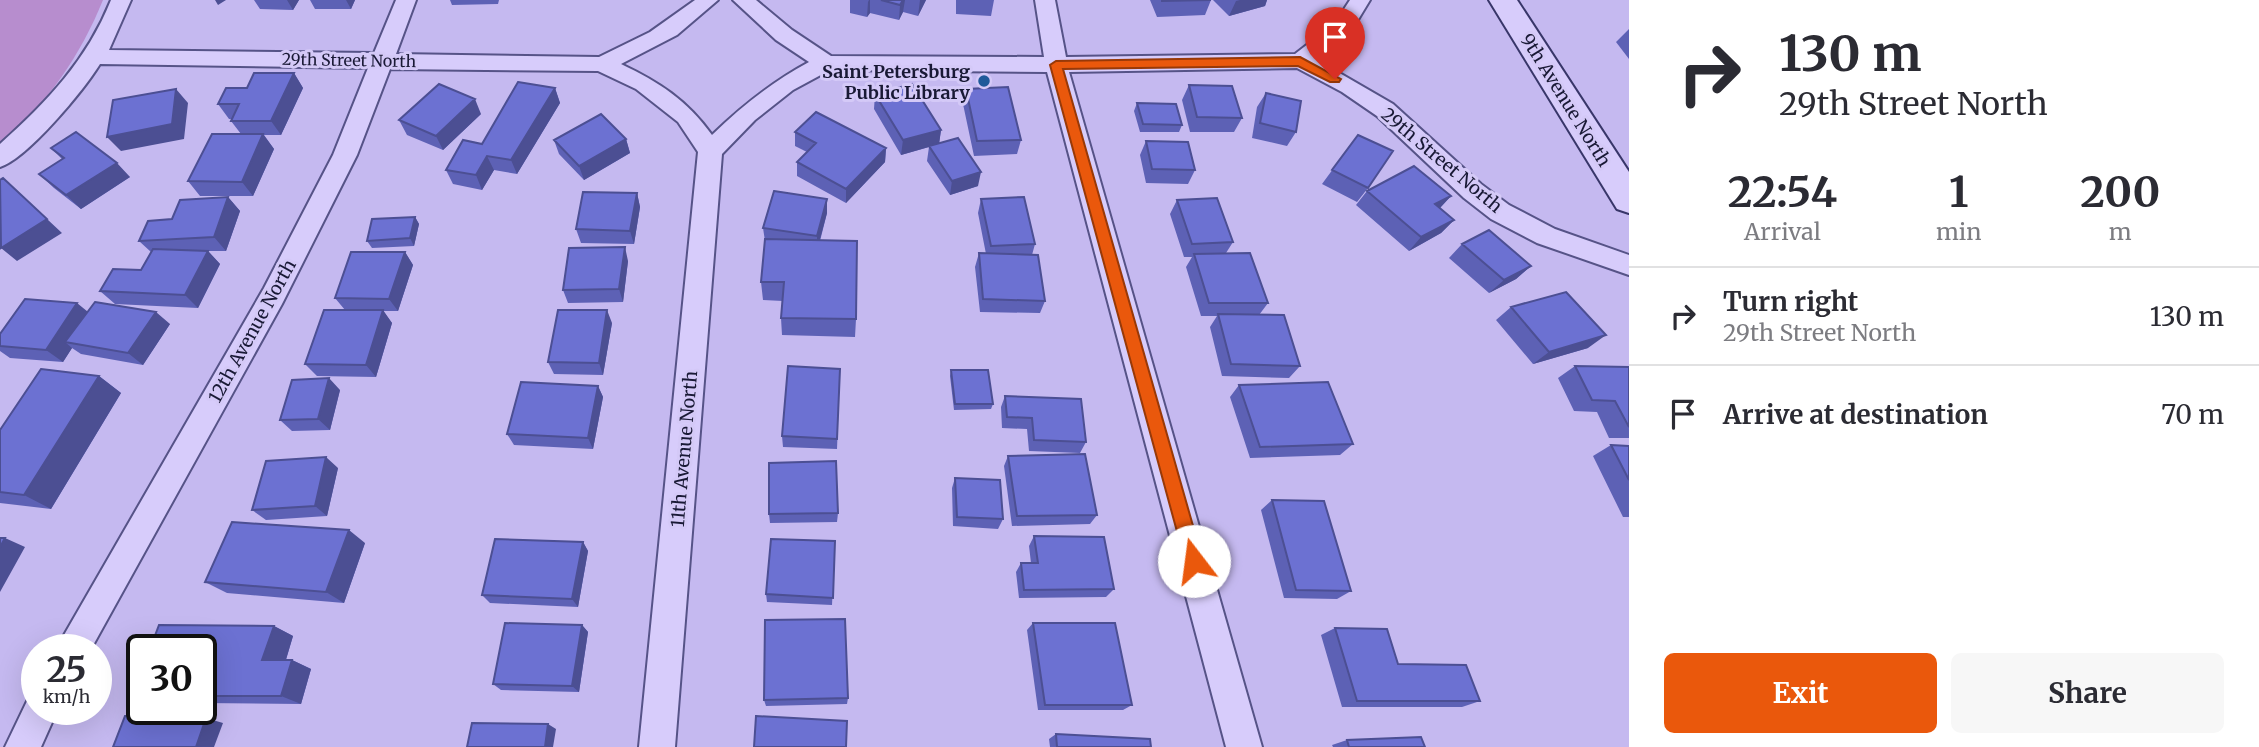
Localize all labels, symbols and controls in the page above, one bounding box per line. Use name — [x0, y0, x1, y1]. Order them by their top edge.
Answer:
pin — [1305, 7, 1365, 79]
icon: arrive — [1316, 18, 1354, 56]
text: 130 m — [1779, 23, 1922, 84]
icon: right — [1664, 28, 1755, 119]
street label: 9th Avenue North — [1516, 29, 1616, 171]
street label: 29th Street North — [282, 49, 417, 71]
place label: Saint Petersburg Public Library — [822, 60, 970, 104]
marker: Saint Petersburg Public Library — [976, 73, 992, 89]
text: 29th Street North — [1779, 84, 2048, 124]
street label: 29th Street North — [1377, 103, 1507, 217]
text: 22:54 — [1728, 166, 1837, 218]
text: 1 — [1949, 166, 1968, 218]
text: 200 — [2080, 166, 2160, 218]
text: Arrival — [1744, 217, 1821, 246]
text: min — [1936, 217, 1981, 246]
text: m — [2109, 217, 2132, 246]
street label: 12th Avenue North — [203, 255, 301, 407]
text: Turn right — [1723, 285, 1858, 318]
icon: right — [1664, 297, 1702, 335]
text: 130 m — [2150, 300, 2224, 333]
text: 29th Street North — [1723, 318, 1916, 347]
street label: 11th Avenue North — [666, 370, 702, 528]
icon: arrive — [1664, 395, 1702, 433]
text: Arrive at destination — [1723, 398, 1988, 431]
text: 70 m — [2161, 398, 2224, 431]
position arrow — [1157, 524, 1231, 598]
speed limit sign: 30 — [126, 634, 217, 725]
text: 25 — [46, 648, 87, 692]
button: Exit — [1664, 653, 1937, 733]
button: Share — [1951, 653, 2224, 733]
text: km/h — [43, 685, 90, 708]

